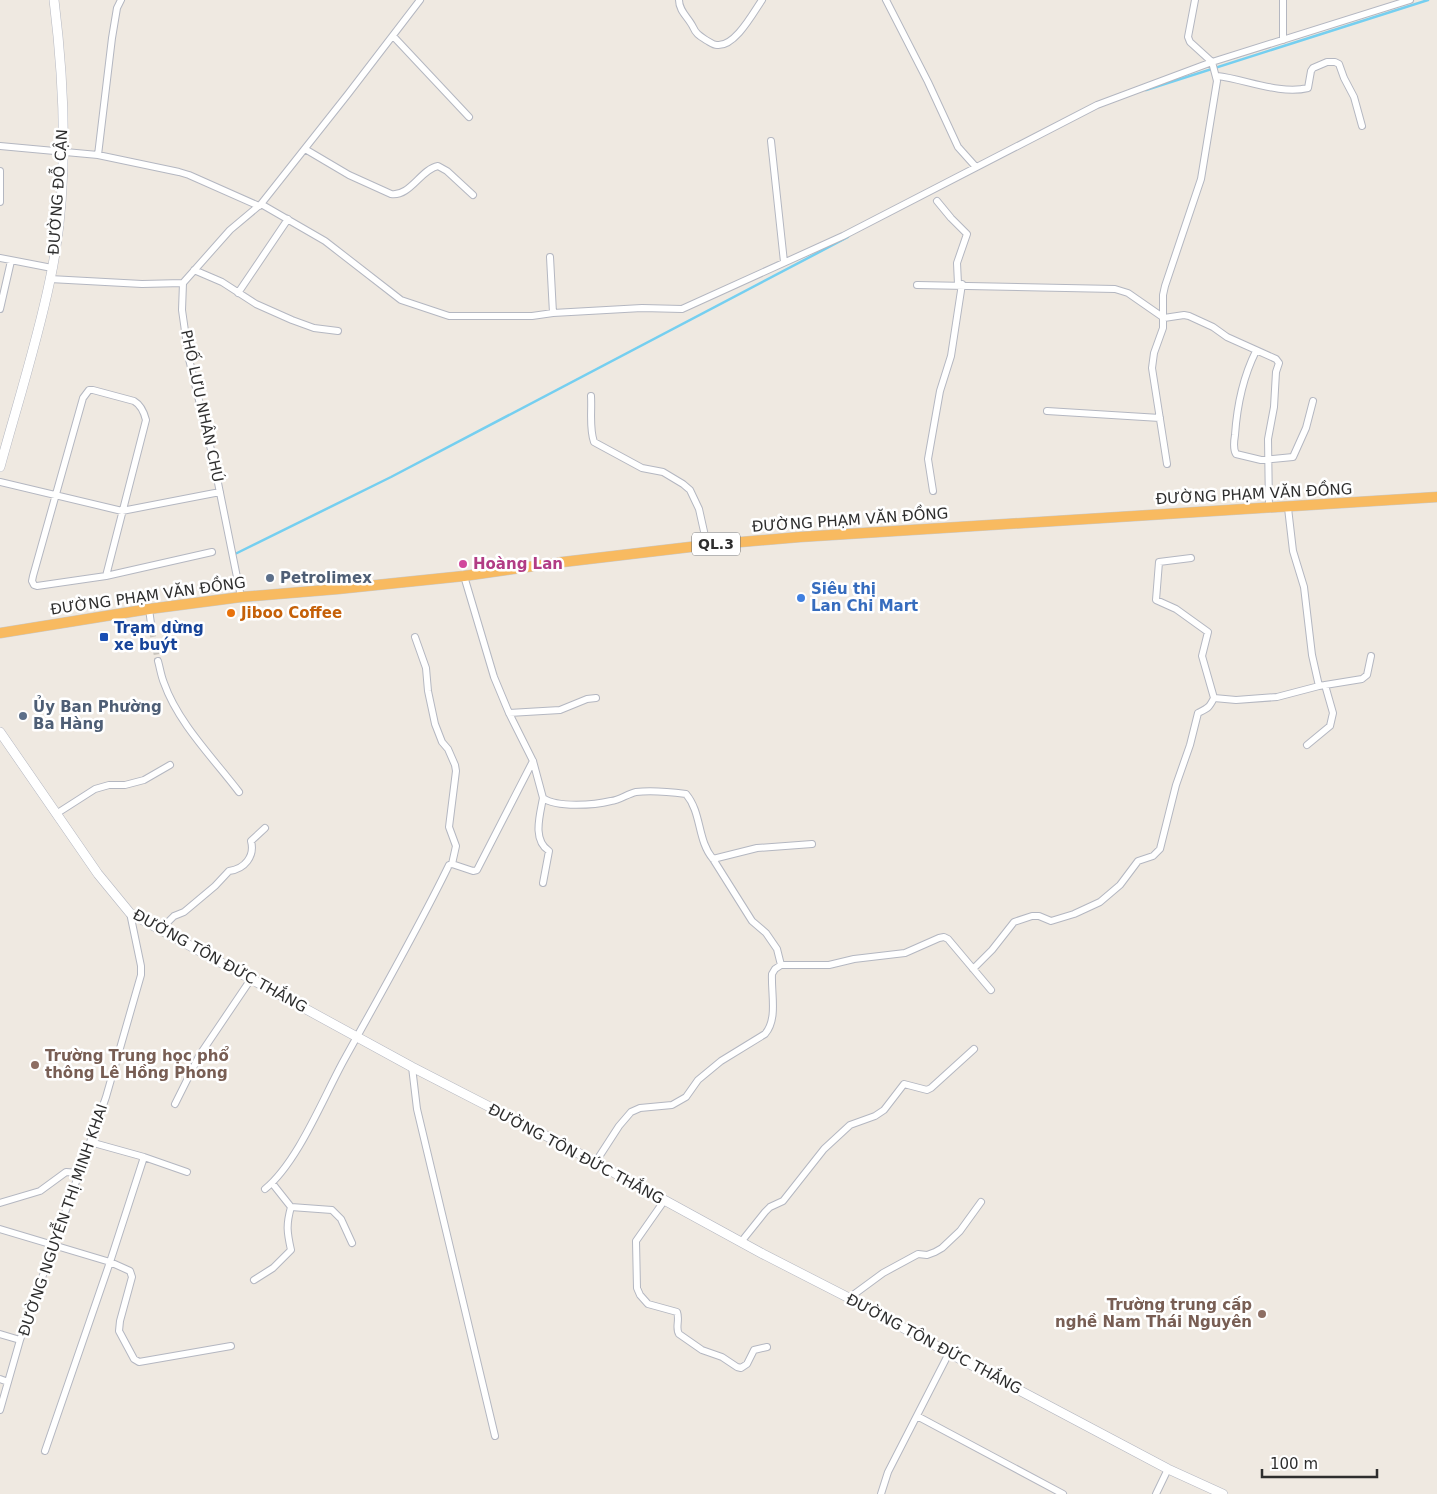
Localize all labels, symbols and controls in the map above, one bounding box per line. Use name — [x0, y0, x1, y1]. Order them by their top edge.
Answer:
street label: ĐƯỜNG ĐỖ CẬN — [42, 128, 71, 255]
street label: PHỐ LƯU NHÂN CHÚ — [177, 328, 230, 484]
street label: ĐƯỜNG PHẠM VĂN ĐỒNG — [1155, 477, 1353, 508]
street label: ĐƯỜNG PHẠM VĂN ĐỒNG — [751, 501, 949, 536]
road number: QL.3 — [692, 532, 740, 556]
place label: Hoàng Lan — [473, 555, 563, 573]
marker: Hoàng Lan — [457, 558, 469, 570]
place label: Petrolimex — [280, 569, 372, 587]
street label: ĐƯỜNG PHẠM VĂN ĐỒNG — [49, 570, 247, 619]
marker: Petrolimex — [264, 572, 276, 584]
place label: Siêu thị Lan Chi Mart — [811, 580, 918, 615]
marker: Siêu thị Lan Chi Mart — [795, 592, 807, 604]
place label: Jiboo Coffee — [240, 604, 342, 622]
marker: Jiboo Coffee — [225, 607, 237, 619]
place label: Trạm dừng xe buýt — [114, 619, 204, 654]
marker: Trạm dừng xe buýt — [98, 631, 110, 643]
place label: Ủy Ban Phường Ba Hàng — [33, 695, 162, 733]
marker: Ủy Ban Phường Ba Hàng — [17, 710, 29, 722]
street label: ĐƯỜNG TÔN ĐỨC THẮNG — [130, 903, 312, 1016]
place label: Trường Trung học phổ thông Lê Hồng Phong — [45, 1046, 229, 1082]
marker: Trường Trung học phổ thông Lê Hồng Phong — [29, 1059, 41, 1071]
street label: ĐƯỜNG TÔN ĐỨC THẮNG — [485, 1097, 668, 1208]
street label: ĐƯỜNG NGUYỄN THỊ MINH KHAI — [12, 1101, 111, 1338]
street label: ĐƯỜNG TÔN ĐỨC THẮNG — [843, 1287, 1026, 1398]
place label: Trường trung cấp nghề Nam Thái Nguyên — [1055, 1296, 1252, 1331]
marker: Trường trung cấp nghề Nam Thái Nguyên — [1256, 1308, 1268, 1320]
scale bar — [1262, 1446, 1377, 1478]
text: 100 m — [1270, 1455, 1318, 1473]

